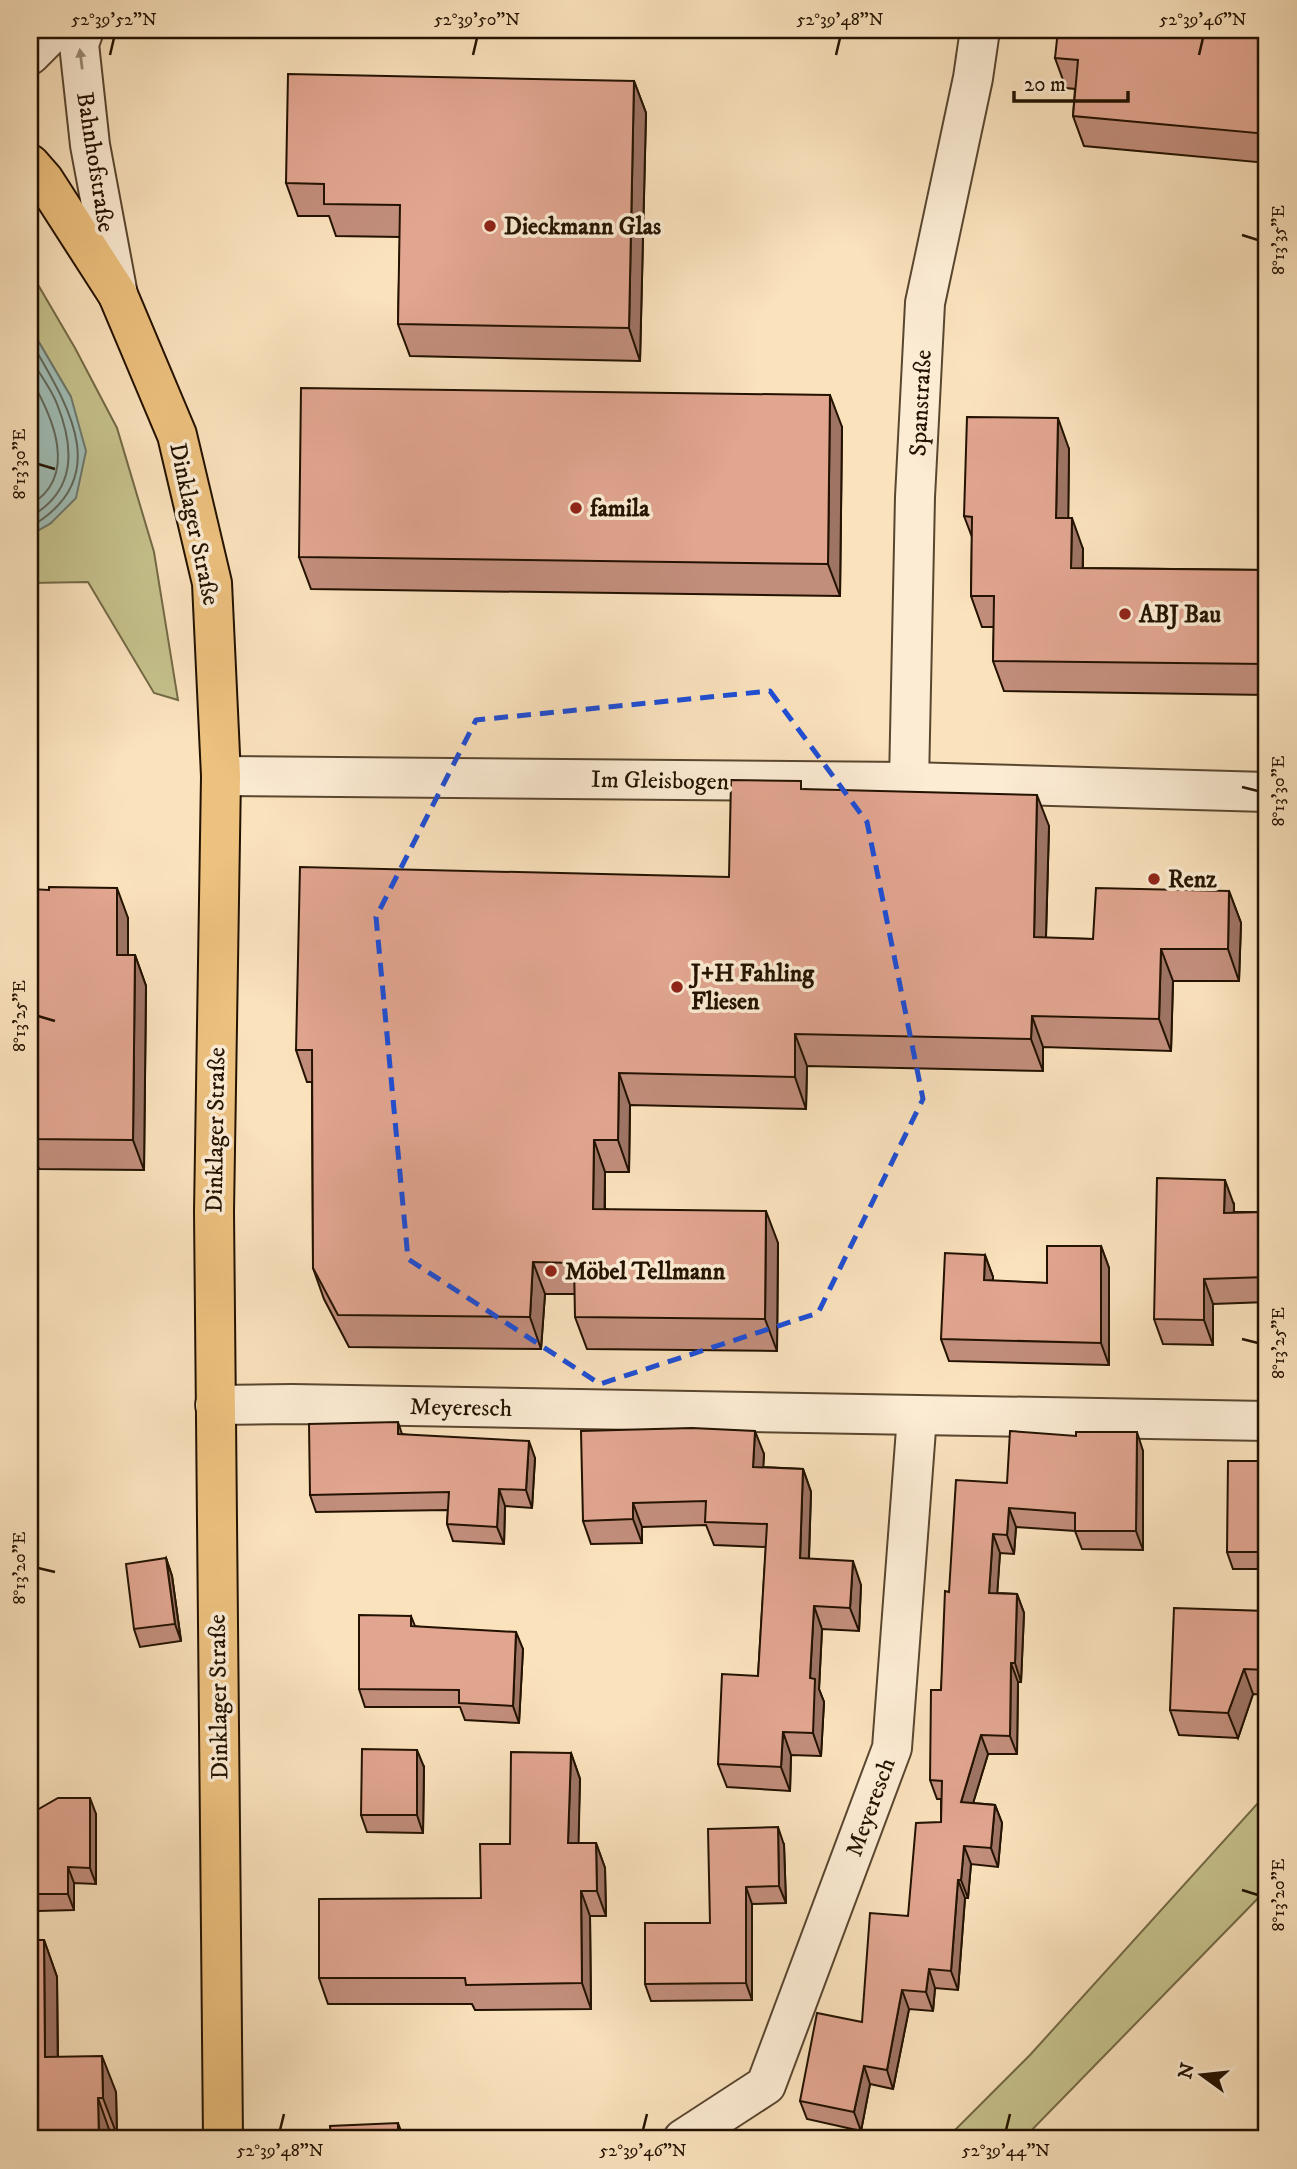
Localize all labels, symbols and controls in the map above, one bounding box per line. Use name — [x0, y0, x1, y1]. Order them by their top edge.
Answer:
text: 52°39'52"N — [71, 9, 157, 31]
text: 52°39'50"N — [434, 9, 520, 31]
text: 52°39'48"N — [797, 9, 884, 31]
text: 52°39'46"N — [1159, 9, 1247, 31]
one-way arrow — [75, 47, 86, 69]
scale bar — [1014, 60, 1127, 104]
text: 20 m — [1024, 72, 1066, 98]
street label: Bahnhofstraße — [69, 90, 121, 234]
text: 8°13'35"E — [1268, 205, 1290, 275]
place label: Dieckmann Glas — [504, 212, 661, 242]
marker: Dieckmann Glas — [482, 218, 498, 234]
street label: Spanstraße — [903, 349, 939, 457]
text: 8°13'30"E — [9, 428, 31, 499]
street label: Dinklager Straße — [162, 440, 226, 608]
place label: famila — [589, 494, 650, 524]
marker: famila — [568, 500, 584, 516]
place label: ABJ Bau — [1138, 600, 1221, 630]
marker: ABJ Bau — [1117, 606, 1133, 622]
text: 8°13'30"E — [1268, 755, 1290, 826]
street label: Im Gleisbogen — [591, 765, 730, 797]
place label: Renz — [1168, 865, 1217, 895]
marker: Renz — [1146, 871, 1162, 887]
place label: J+H Fahling Fliesen — [688, 959, 815, 1017]
marker: J+H Fahling Fliesen — [669, 979, 685, 995]
text: 8°13'25"E — [9, 980, 31, 1052]
street label: Dinklager Straße — [200, 1047, 232, 1213]
place label: Möbel Tellmann — [565, 1257, 726, 1287]
marker: Möbel Tellmann — [543, 1263, 559, 1279]
text: 8°13'25"E — [1268, 1307, 1290, 1379]
street label: Meyeresch — [409, 1392, 513, 1424]
text: 8°13'20"E — [9, 1531, 31, 1604]
street label: Dinklager Straße — [203, 1614, 235, 1780]
street label: Meyeresch — [839, 1754, 903, 1861]
text: 8°13'20"E — [1268, 1858, 1290, 1931]
north arrow — [1168, 2039, 1238, 2110]
text: N — [1174, 2060, 1200, 2082]
text: 52°39'48"N — [237, 2140, 324, 2162]
text: 52°39'46"N — [599, 2140, 687, 2162]
text: 52°39'44"N — [962, 2140, 1050, 2162]

